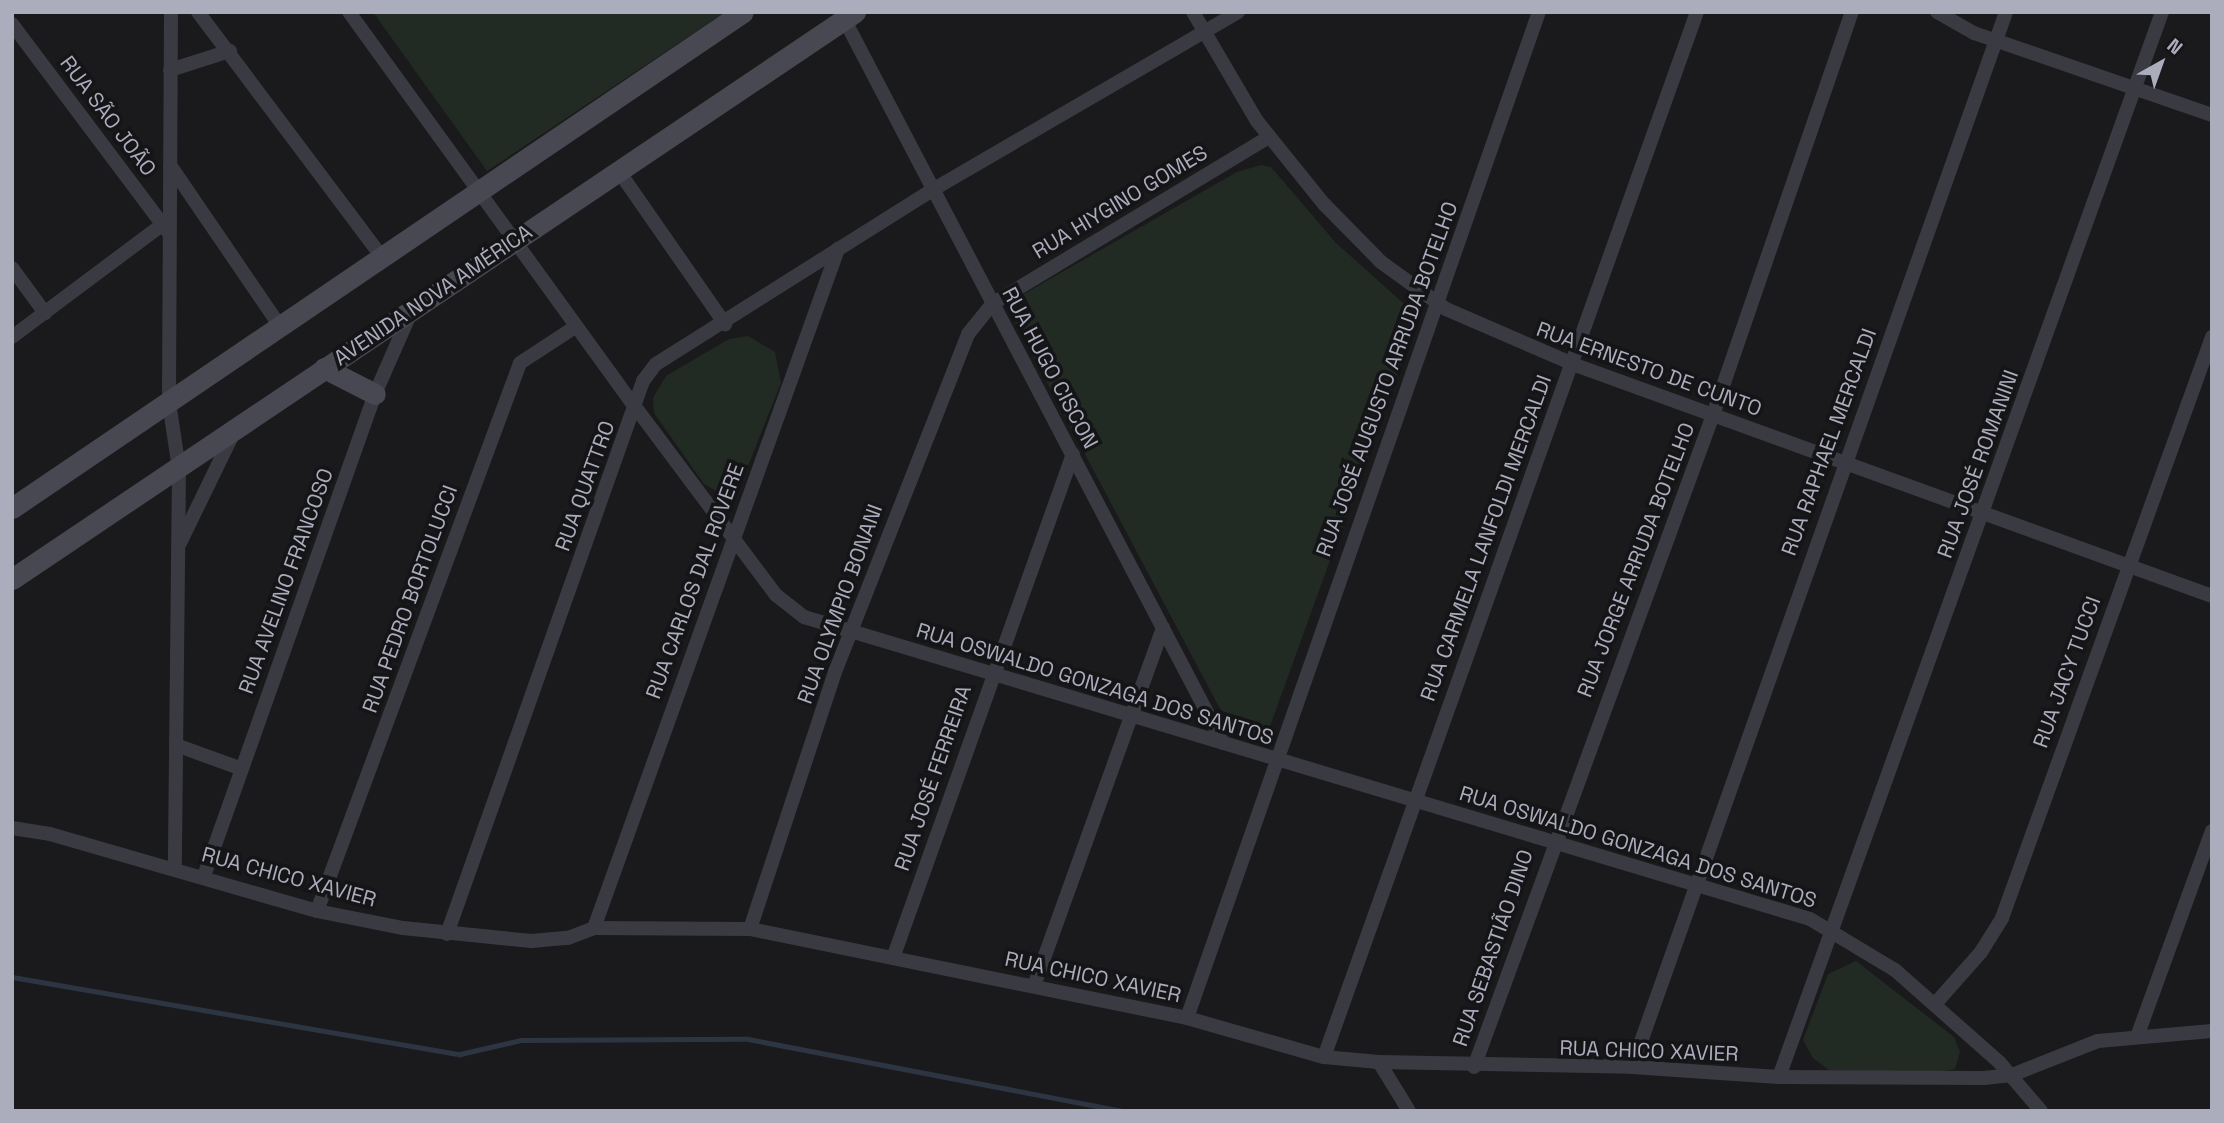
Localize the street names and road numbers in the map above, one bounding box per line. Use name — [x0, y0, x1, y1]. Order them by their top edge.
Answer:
street label: RUA SÃO JOÃO — [55, 51, 161, 181]
street label: RUA HIYGINO GOMES — [1028, 140, 1212, 264]
street label: RUA JOSÉ AUGUSTO ARRUDA BOTELHO — [1311, 198, 1463, 560]
street label: AVENIDA NOVA AMÉRICA — [329, 219, 537, 371]
street label: RUA HUGO CISCON — [997, 283, 1103, 453]
street label: RUA ERNESTO DE CUNTO — [1533, 316, 1765, 422]
street label: RUA RAPHAEL MERCALDI — [1776, 325, 1882, 559]
street label: RUA JOSÉ ROMANINI — [1932, 366, 2024, 562]
street label: RUA CARMELA LANFOLDI MERCALDI — [1415, 371, 1557, 705]
street label: RUA QUATTRO — [550, 417, 620, 555]
street label: RUA JORGE ARRUDA BOTELHO — [1572, 419, 1700, 701]
street label: RUA CARLOS DAL ROVERE — [640, 459, 750, 703]
street label: RUA AVELINO FRANCOSO — [233, 465, 339, 697]
street label: RUA PEDRO BORTOLUCCI — [357, 482, 463, 716]
street label: RUA OLYMPIO BONANI — [792, 501, 888, 707]
street label: RUA JACY TUCCI — [2028, 592, 2106, 752]
street label: RUA OSWALDO GONZAGA DOS SANTOS — [913, 617, 1277, 751]
street label: RUA JOSÉ FERREIRA — [889, 682, 977, 874]
street label: RUA OSWALDO GONZAGA DOS SANTOS — [1456, 780, 1820, 914]
street label: RUA CHICO XAVIER — [199, 842, 379, 912]
street label: RUA SEBASTIÃO DINO — [1447, 846, 1539, 1050]
street label: RUA CHICO XAVIER — [1003, 946, 1183, 1008]
street label: RUA CHICO XAVIER — [1559, 1035, 1739, 1067]

